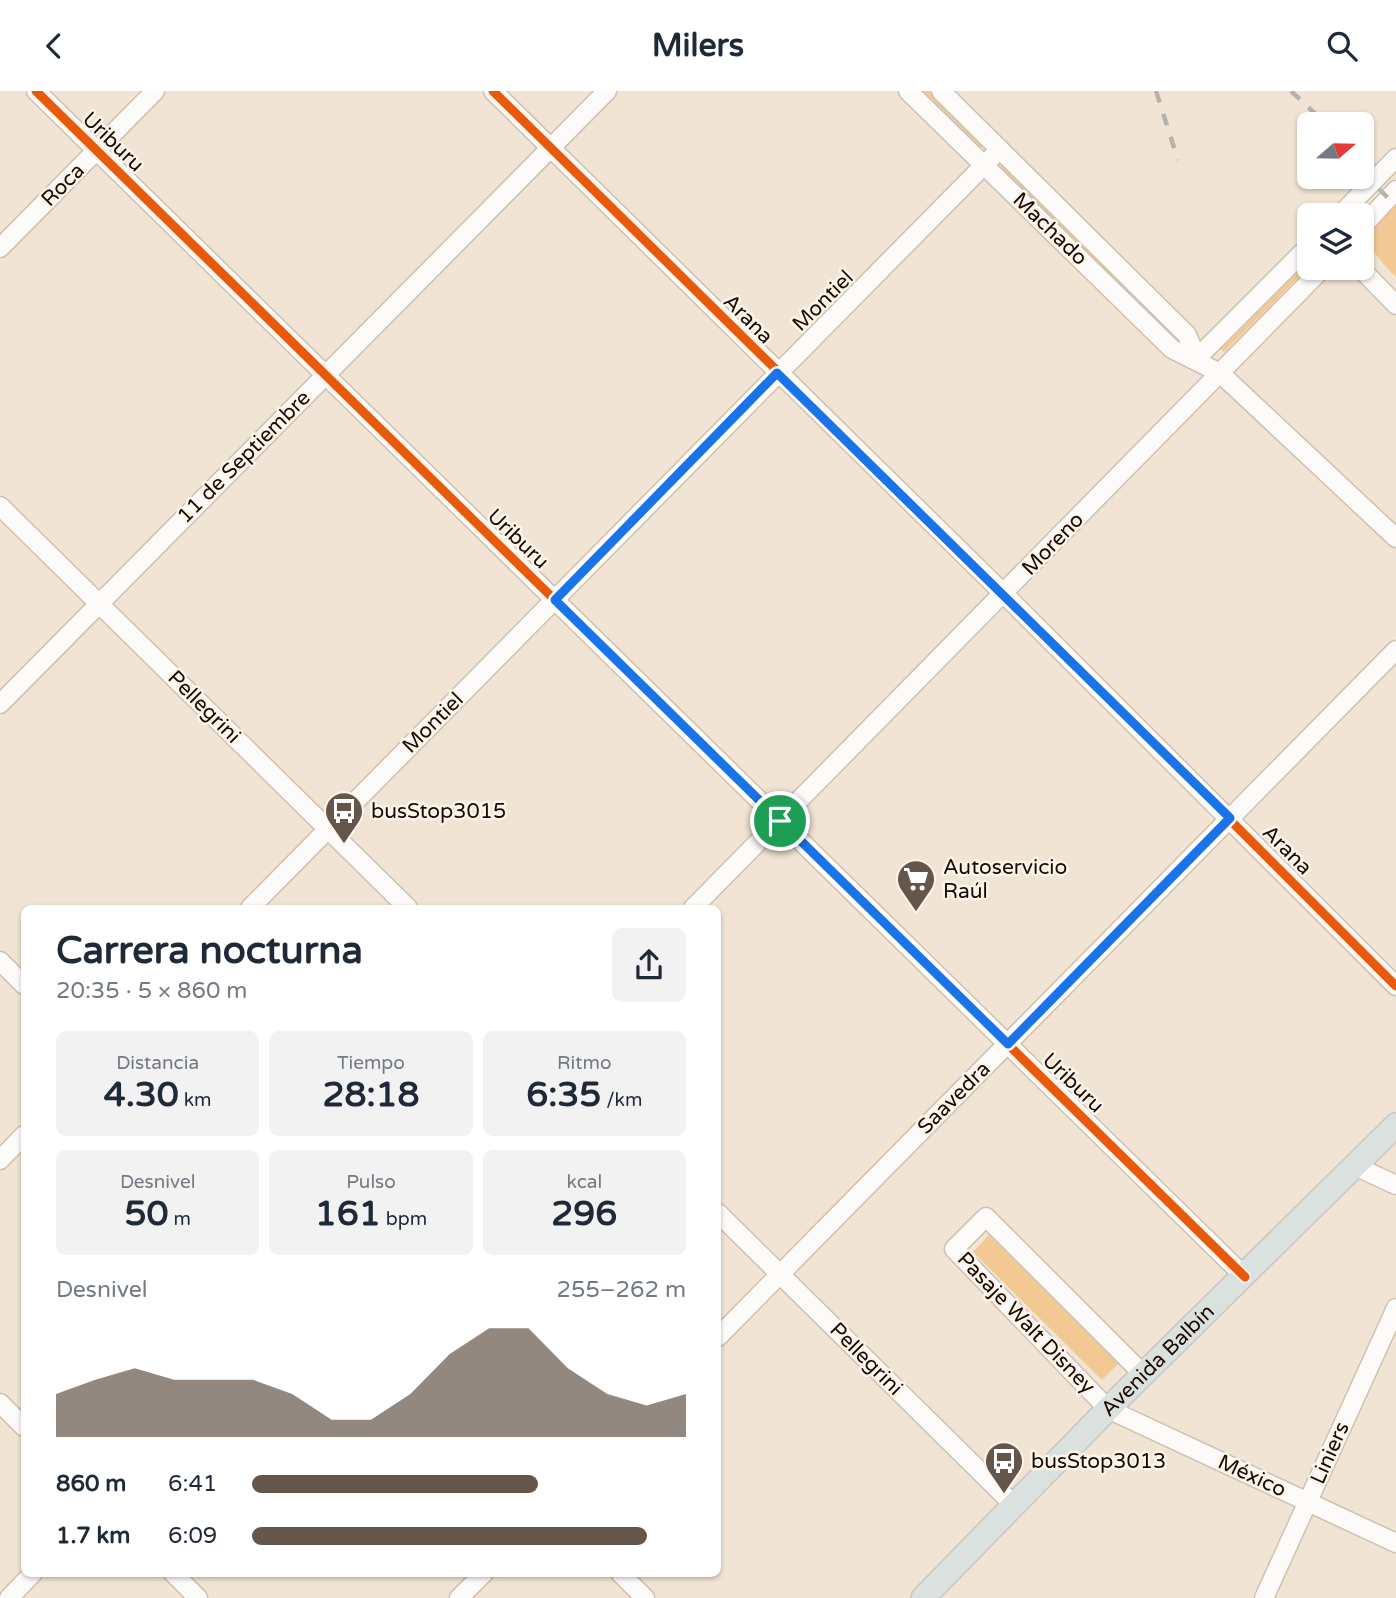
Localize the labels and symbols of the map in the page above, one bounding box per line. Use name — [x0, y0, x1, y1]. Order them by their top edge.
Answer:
street label: Uriburu — [77, 107, 149, 177]
north arrow — [1297, 112, 1374, 189]
street label: Roca — [36, 158, 90, 212]
street label: Machado — [1008, 187, 1092, 271]
street label: Montiel — [787, 265, 859, 337]
street label: Arana — [718, 289, 778, 349]
street label: 11 de Septiembre — [172, 385, 316, 529]
street label: Uriburu — [482, 504, 554, 574]
street label: Moreno — [1017, 507, 1089, 581]
street label: Pellegrini — [162, 665, 246, 749]
street label: Montiel — [397, 687, 469, 759]
bus stop icon: busStop3015 — [323, 790, 365, 845]
pin — [750, 791, 810, 851]
place label: busStop3015 — [371, 799, 506, 824]
street label: Arana — [1257, 820, 1317, 880]
place label: Autoservicio Raúl — [943, 855, 1067, 904]
supermarket icon: Autoservicio Raúl — [895, 858, 937, 913]
street label: Uriburu — [1037, 1048, 1109, 1118]
street label: Saavedra — [913, 1057, 995, 1139]
street label: Pasaje Walt Disney — [952, 1247, 1100, 1399]
street label: Avenida Balbín — [1096, 1299, 1219, 1421]
street label: Pellegrini — [824, 1317, 908, 1401]
street label: Liniers — [1305, 1418, 1355, 1488]
bus stop icon: busStop3013 — [983, 1440, 1025, 1495]
place label: busStop3013 — [1031, 1449, 1166, 1474]
street label: México — [1214, 1449, 1290, 1503]

